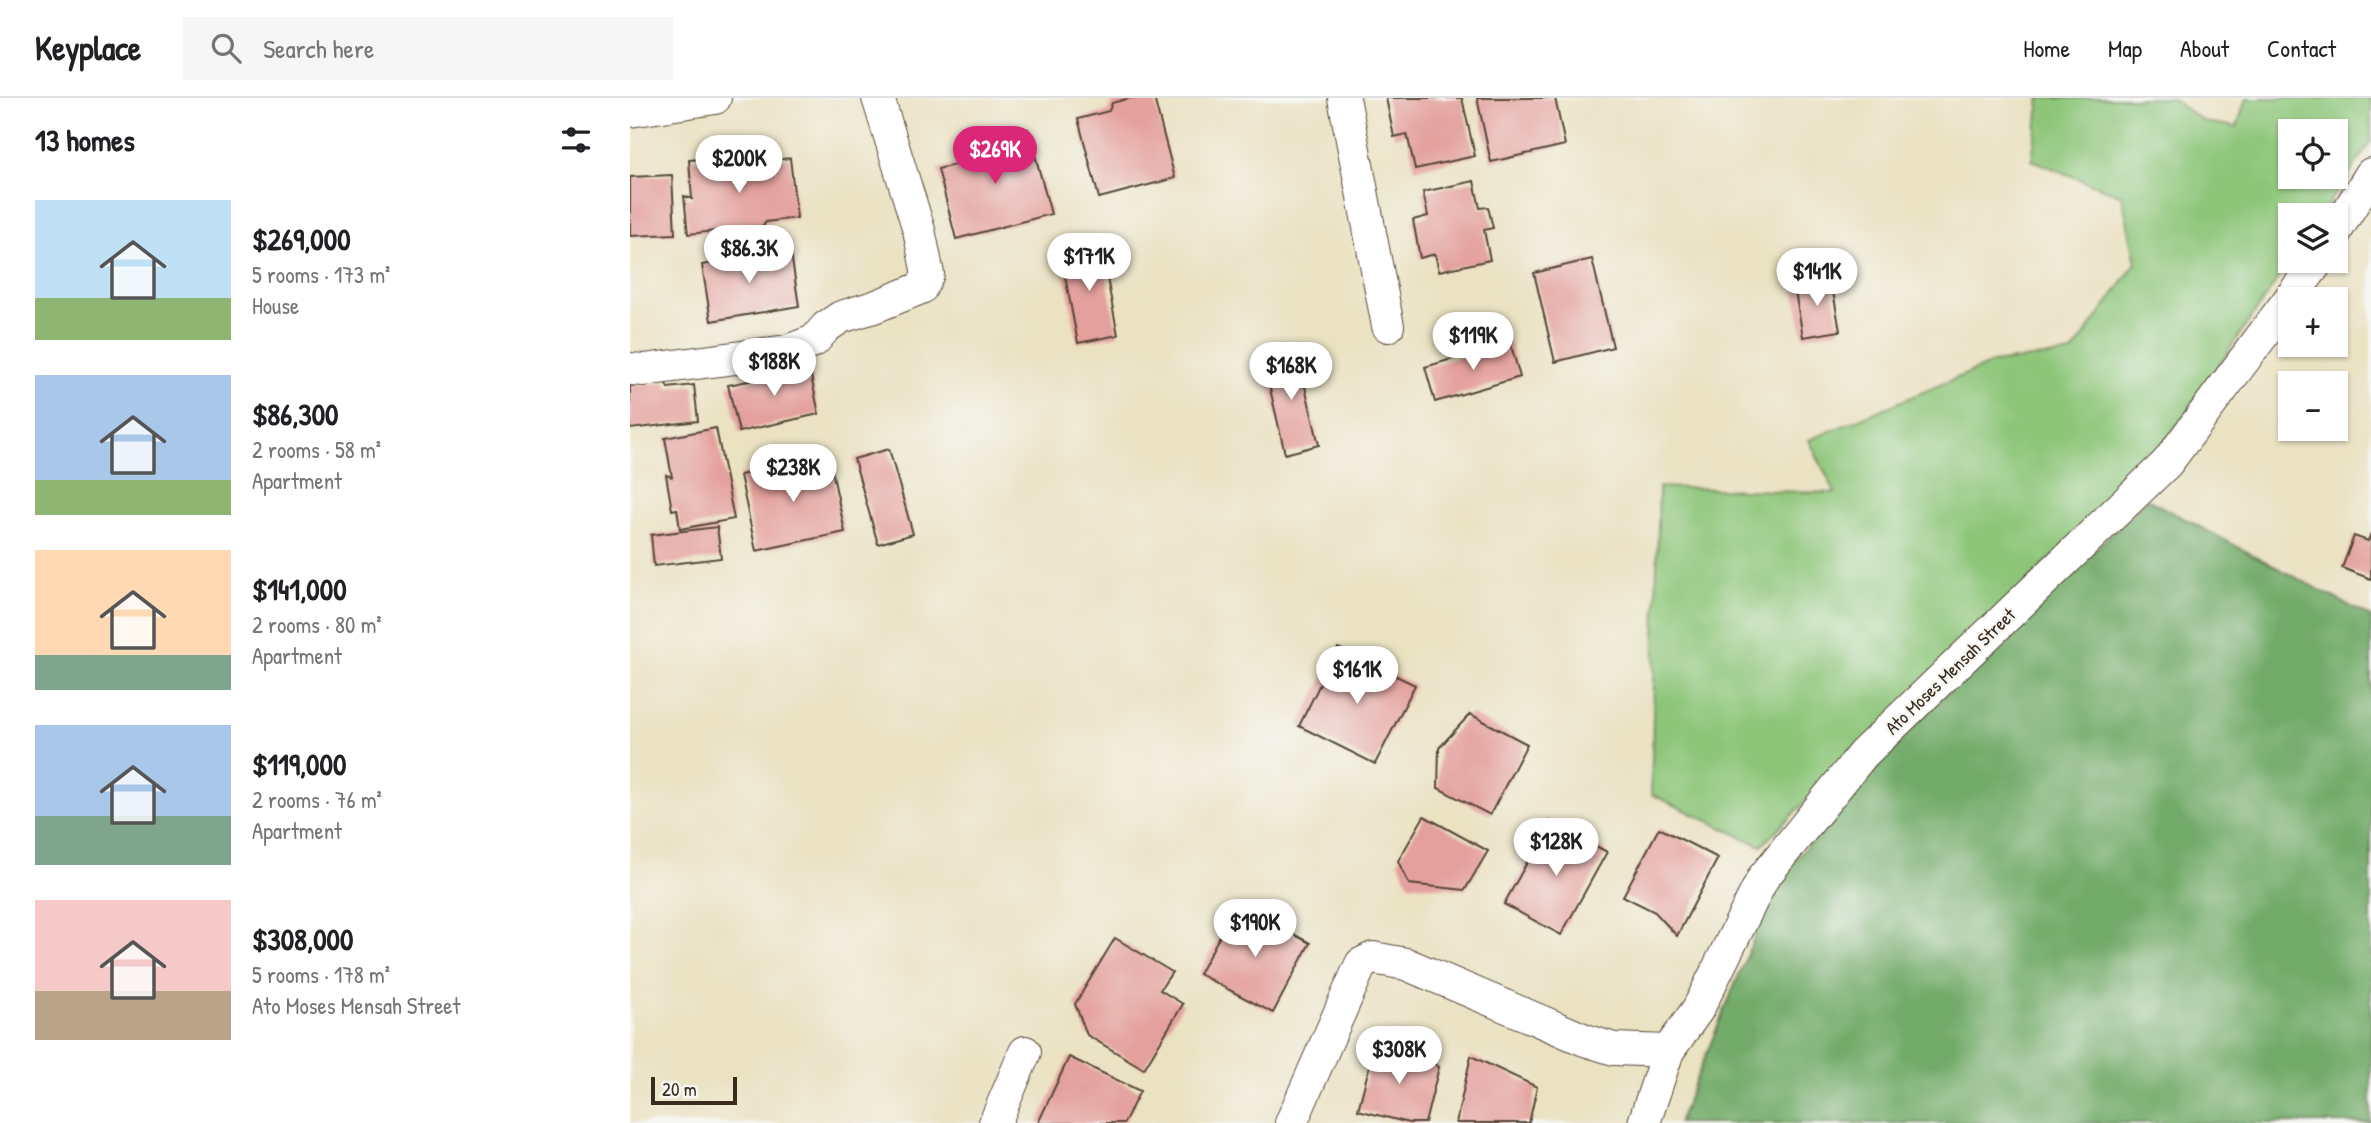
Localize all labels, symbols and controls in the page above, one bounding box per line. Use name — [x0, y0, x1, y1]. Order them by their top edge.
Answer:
search box — [183, 17, 673, 80]
text: Keyplace — [35, 26, 141, 70]
icon: search — [207, 29, 245, 67]
text: Search here — [263, 31, 374, 66]
text: Home — [2023, 32, 2070, 64]
text: Map — [2108, 32, 2142, 64]
text: About — [2180, 32, 2229, 64]
text: Contact — [2267, 32, 2336, 64]
map controls — [2278, 119, 2348, 441]
button: locate — [2278, 119, 2348, 189]
text: 13 homes — [35, 120, 135, 160]
icon: filters — [557, 121, 595, 159]
pin: $269K — [946, 126, 1044, 186]
text: $269K — [969, 133, 1021, 164]
pin: $200K — [690, 136, 788, 195]
text: $200K — [711, 142, 767, 173]
button: layers — [2278, 203, 2348, 273]
text: $269,000 — [252, 219, 351, 259]
pin: $86.3K — [692, 226, 806, 285]
icon: home — [91, 228, 175, 312]
text: $86.3K — [720, 232, 778, 263]
pin: $171K — [1040, 234, 1138, 293]
text: $171K — [1063, 240, 1115, 271]
pin: $141K — [1768, 248, 1866, 308]
text: $141K — [1792, 255, 1842, 286]
text: 5 rooms · 173 m² — [252, 259, 390, 290]
button: + — [2278, 287, 2348, 357]
text: House — [252, 290, 299, 321]
pin: $119K — [1424, 313, 1522, 372]
text: $119K — [1449, 319, 1497, 350]
pin: $188K — [725, 338, 823, 398]
pin: $168K — [1242, 342, 1340, 402]
text: $188K — [748, 345, 800, 376]
text: $168K — [1265, 349, 1317, 380]
button: − — [2278, 371, 2348, 441]
text: $86,300 — [252, 394, 339, 434]
icon: home — [91, 403, 175, 487]
text: 2 rooms · 58 m² — [252, 434, 381, 465]
pin: $238K — [744, 444, 842, 504]
text: $238K — [766, 451, 820, 482]
text: Apartment — [252, 465, 342, 496]
text: $141,000 — [252, 569, 347, 609]
icon: home — [91, 578, 175, 662]
street label: Ato Moses Mensah Street — [1879, 602, 2021, 740]
text: 2 rooms · 80 m² — [252, 609, 382, 640]
text: Apartment — [252, 640, 342, 671]
pin: $161K — [1308, 646, 1406, 706]
text: $161K — [1332, 653, 1382, 684]
text: $119,000 — [252, 744, 346, 784]
icon: home — [91, 753, 175, 837]
text: 2 rooms · 76 m² — [252, 784, 382, 815]
text: Apartment — [252, 815, 342, 846]
pin: $128K — [1507, 818, 1605, 878]
text: $128K — [1530, 825, 1582, 856]
pin: $190K — [1206, 900, 1304, 959]
text: $190K — [1230, 906, 1280, 937]
text: $308,000 — [252, 919, 353, 959]
icon: home — [91, 928, 175, 1012]
text: 5 rooms · 178 m² — [252, 959, 390, 990]
text: Ato Moses Mensah Street — [252, 990, 460, 1021]
pin: $308K — [1350, 1026, 1448, 1086]
text: $308K — [1372, 1033, 1426, 1064]
scale bar — [651, 1074, 737, 1106]
text: 20 m — [662, 1076, 697, 1102]

